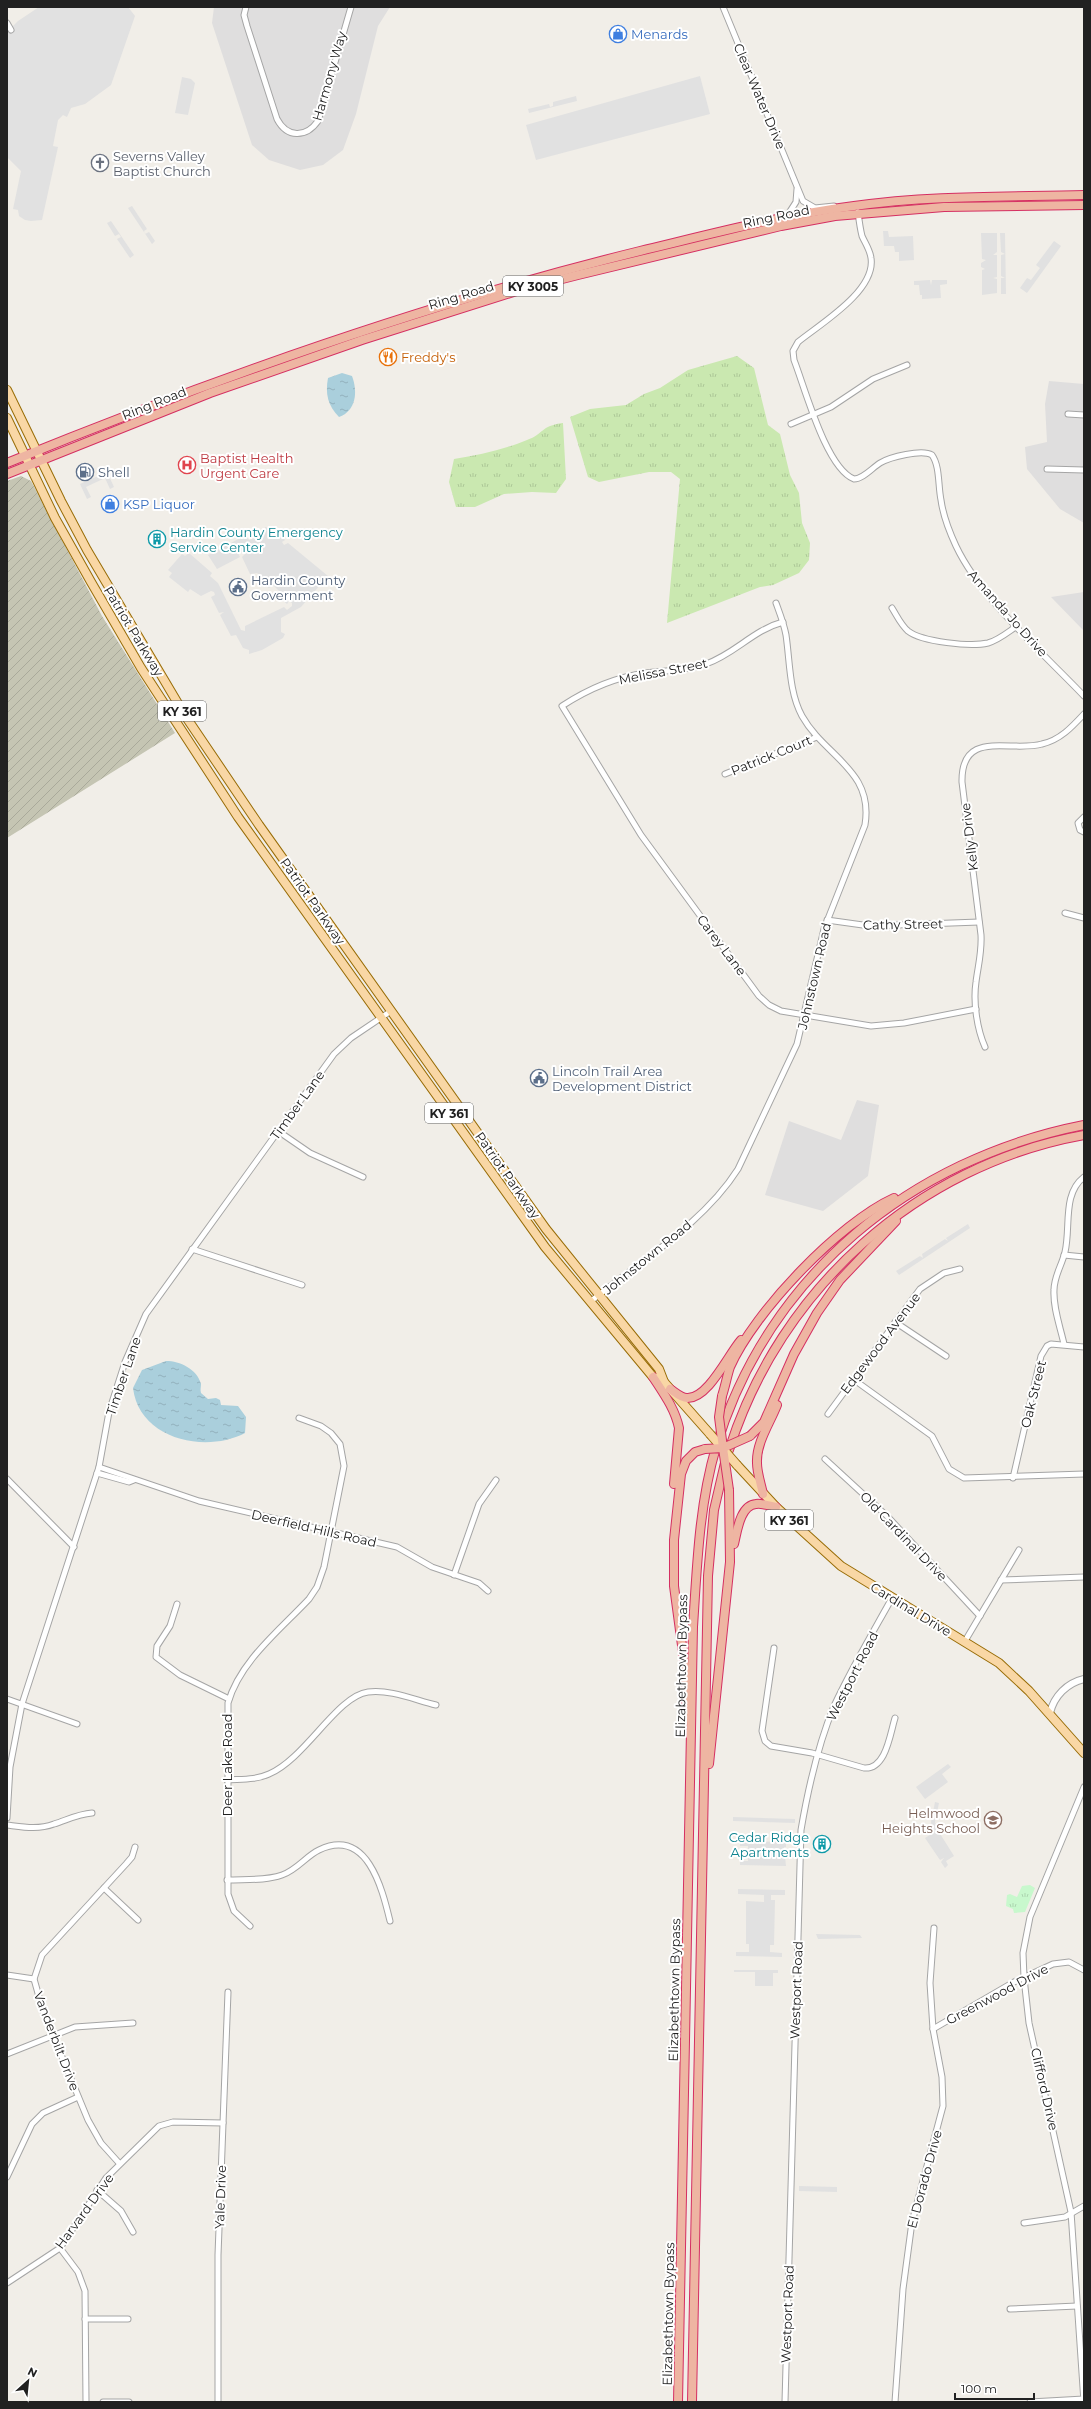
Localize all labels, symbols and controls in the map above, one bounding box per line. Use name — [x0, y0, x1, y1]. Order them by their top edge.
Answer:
shop icon: Menards — [608, 24, 628, 44]
place label: Menards — [631, 26, 688, 42]
street label: Harmony Way — [309, 28, 350, 123]
street label: Clear Water Drive — [730, 41, 790, 152]
place label: Severns Valley Baptist Church — [113, 148, 211, 179]
church icon: Severns Valley Baptist Church — [90, 153, 110, 173]
street label: Ring Road — [741, 201, 811, 231]
road number: KY 3005 — [503, 276, 563, 296]
street label: Ring Road — [426, 277, 496, 313]
restaurant icon: Freddy's — [378, 347, 398, 367]
place label: Freddy's — [401, 349, 456, 365]
street label: Ring Road — [119, 383, 189, 423]
place label: Baptist Health Urgent Care — [200, 450, 293, 481]
hospital icon: Baptist Health Urgent Care — [177, 455, 197, 475]
fuel station icon: Shell — [75, 462, 95, 482]
place label: Shell — [98, 464, 130, 480]
shop icon: KSP Liquor — [100, 494, 120, 514]
place label: KSP Liquor — [123, 496, 195, 512]
place label: Hardin County Emergency Service Center — [170, 524, 344, 555]
building icon: Hardin County Emergency Service Center — [147, 529, 167, 549]
street label: Amanda Jo Drive — [965, 566, 1051, 660]
place label: Hardin County Government — [251, 572, 346, 603]
public building icon: Hardin County Government — [228, 577, 248, 597]
street label: Patriot Parkway — [101, 583, 168, 680]
street label: Melissa Street — [617, 655, 709, 687]
road number: KY 361 — [158, 701, 206, 721]
street label: Patrick Court — [728, 732, 814, 778]
street label: Kelly Drive — [957, 802, 981, 872]
street label: Patriot Parkway — [277, 854, 349, 948]
street label: Carey Lane — [694, 911, 750, 979]
street label: Cathy Street — [863, 915, 943, 933]
street label: Johnstown Road — [794, 921, 834, 1032]
place label: Lincoln Trail Area Development District — [552, 1063, 692, 1094]
street label: Timber Lane — [266, 1067, 328, 1143]
public building icon: Lincoln Trail Area Development District — [529, 1068, 549, 1088]
road number: KY 361 — [425, 1103, 473, 1123]
street label: Patriot Parkway — [472, 1128, 544, 1222]
street label: Johnstown Road — [599, 1216, 694, 1298]
street label: Edgewood Avenue — [837, 1289, 923, 1397]
street label: Timber Lane — [102, 1334, 144, 1417]
street label: Oak Street — [1017, 1359, 1049, 1429]
street label: Old Cardinal Drive — [857, 1488, 951, 1584]
street label: Deerfield Hills Road — [250, 1506, 378, 1550]
road number: KY 361 — [765, 1510, 813, 1530]
street label: Cardinal Drive — [868, 1579, 954, 1640]
street label: Elizabethtown Bypass — [672, 1594, 690, 1738]
street label: Westport Road — [823, 1629, 881, 1723]
street label: Deer Lake Road — [219, 1713, 235, 1817]
place label: Helmwood Heights School — [882, 1805, 980, 1836]
school or university icon: Helmwood Heights School — [983, 1810, 1003, 1830]
place label: Cedar Ridge Apartments — [729, 1829, 809, 1860]
building icon: Cedar Ridge Apartments — [812, 1834, 832, 1854]
street label: Elizabethtown Bypass — [665, 1918, 683, 2062]
street label: Westport Road — [786, 1941, 806, 2039]
street label: Greenwood Drive — [943, 1960, 1051, 2028]
street label: Vanderbilt Drive — [31, 1989, 83, 2093]
street label: Clifford Drive — [1028, 2046, 1062, 2132]
street label: El Dorado Drive — [903, 2128, 945, 2230]
street label: Yale Drive — [211, 2165, 229, 2229]
street label: Harvard Drive — [51, 2170, 117, 2252]
street label: Elizabethtown Bypass — [659, 2242, 677, 2386]
street label: Westport Road — [777, 2265, 797, 2363]
north arrow — [8, 2361, 48, 2401]
text: N — [25, 2364, 40, 2380]
scale bar — [955, 2375, 1034, 2401]
text: 100 m — [961, 2381, 997, 2396]

